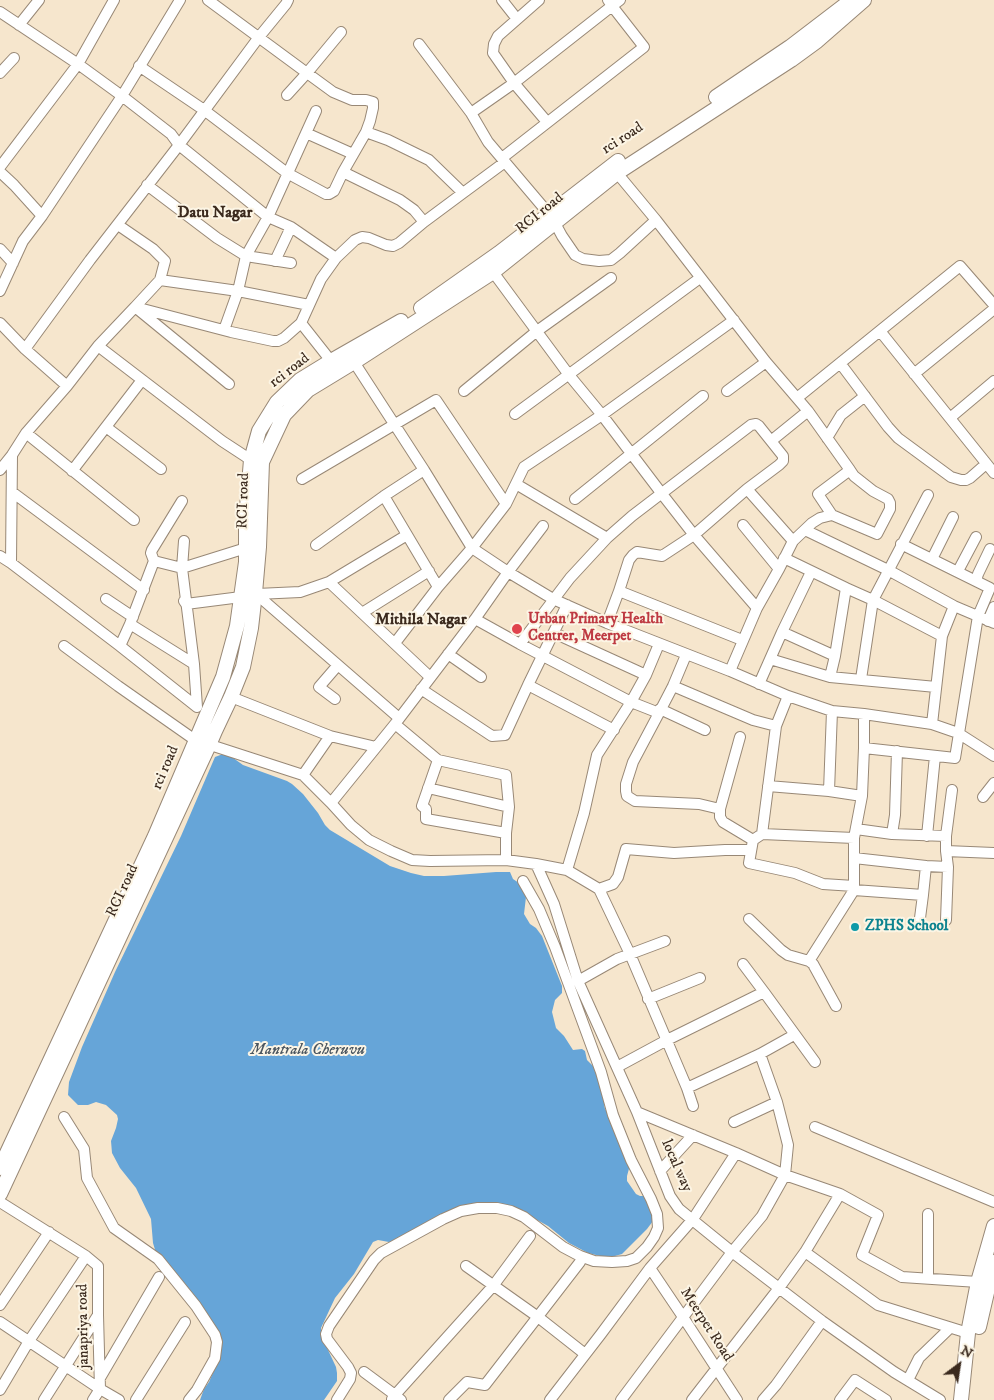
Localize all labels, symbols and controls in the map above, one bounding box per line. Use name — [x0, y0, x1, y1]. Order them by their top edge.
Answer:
street label: rci road — [599, 119, 647, 159]
street label: RCI road — [513, 189, 567, 239]
district label: Datu Nagar — [177, 204, 253, 224]
street label: rci road — [266, 350, 314, 392]
street label: RCI road — [234, 473, 254, 529]
district label: Mithila Nagar — [375, 611, 467, 631]
place label: Urban Primary Health Centrer, Meerpet — [528, 611, 663, 646]
marker: Urban Primary Health Centrer, Meerpet — [510, 622, 524, 636]
street label: rci road — [149, 743, 183, 793]
street label: RCI road — [103, 862, 143, 920]
place label: ZPHS School — [865, 918, 948, 936]
marker: ZPHS School — [849, 921, 861, 933]
water label: Mantrala Cheruvu — [251, 1041, 365, 1061]
street label: local way — [657, 1137, 695, 1195]
street label: janapriya road — [74, 1284, 94, 1368]
street label: Meerpet Road — [675, 1285, 737, 1365]
north arrow — [934, 1340, 984, 1390]
text: N — [957, 1341, 976, 1363]

